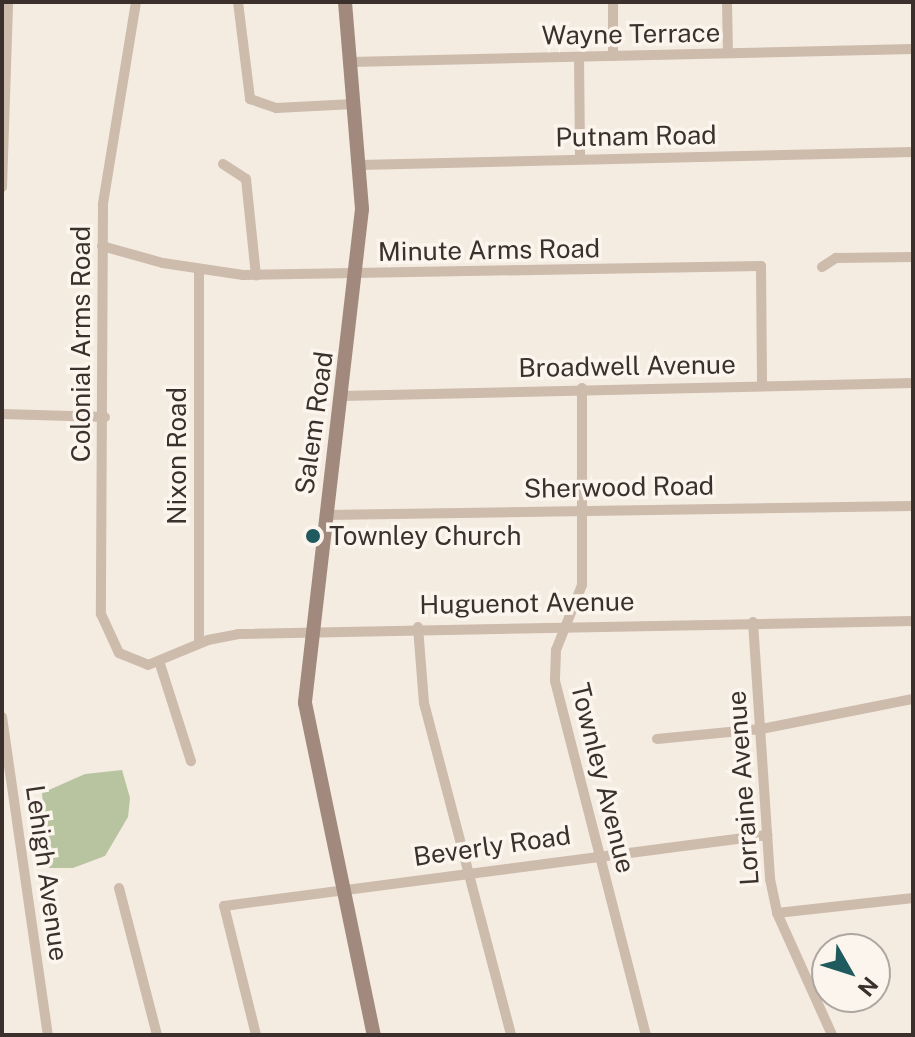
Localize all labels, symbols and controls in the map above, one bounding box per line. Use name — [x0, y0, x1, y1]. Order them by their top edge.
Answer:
street label: Wayne Terrace — [541, 17, 721, 51]
street label: Putnam Road — [555, 119, 717, 153]
street label: Colonial Arms Road — [65, 226, 97, 462]
street label: Minute Arms Road — [377, 232, 601, 268]
street label: Broadwell Avenue — [518, 349, 736, 383]
street label: Salem Road — [289, 350, 339, 496]
street label: Nixon Road — [161, 387, 193, 525]
street label: Sherwood Road — [524, 470, 714, 504]
place label: Townley Church — [329, 520, 521, 552]
marker: Townley Church — [304, 527, 322, 545]
street label: Huguenot Avenue — [419, 586, 635, 620]
street label: Townley Avenue — [564, 680, 642, 876]
street label: Lorraine Avenue — [721, 689, 765, 887]
street label: Lehigh Avenue — [19, 783, 75, 963]
street label: Beverly Road — [411, 819, 573, 873]
north arrow — [811, 933, 891, 1013]
text: N — [853, 972, 884, 1002]

